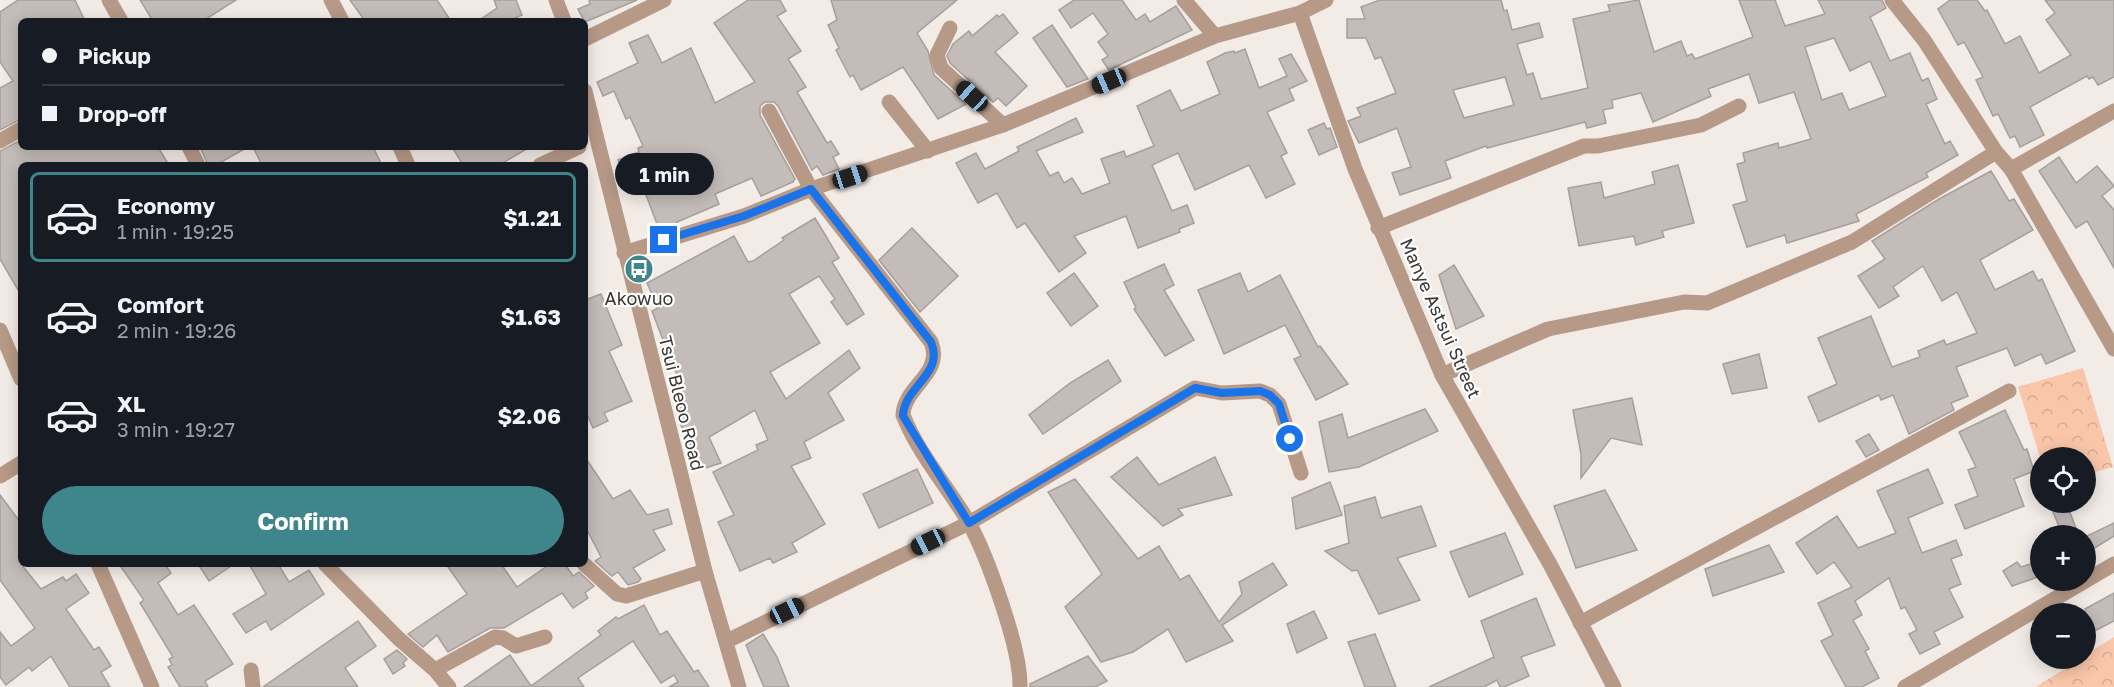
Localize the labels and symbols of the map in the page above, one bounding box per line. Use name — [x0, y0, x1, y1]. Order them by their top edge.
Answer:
car — [1089, 66, 1129, 96]
car — [953, 77, 991, 115]
callout: 1 min — [614, 153, 714, 195]
car — [830, 163, 870, 191]
route end — [650, 226, 677, 253]
street label: Manye Astsui Street — [1396, 235, 1486, 401]
bus stop icon: Akowuo — [623, 253, 655, 285]
place label: Akowuo — [605, 287, 673, 309]
street label: Tsui Bleoo Road — [655, 333, 709, 473]
route start — [1276, 425, 1303, 452]
car — [908, 526, 948, 558]
car — [767, 595, 807, 627]

